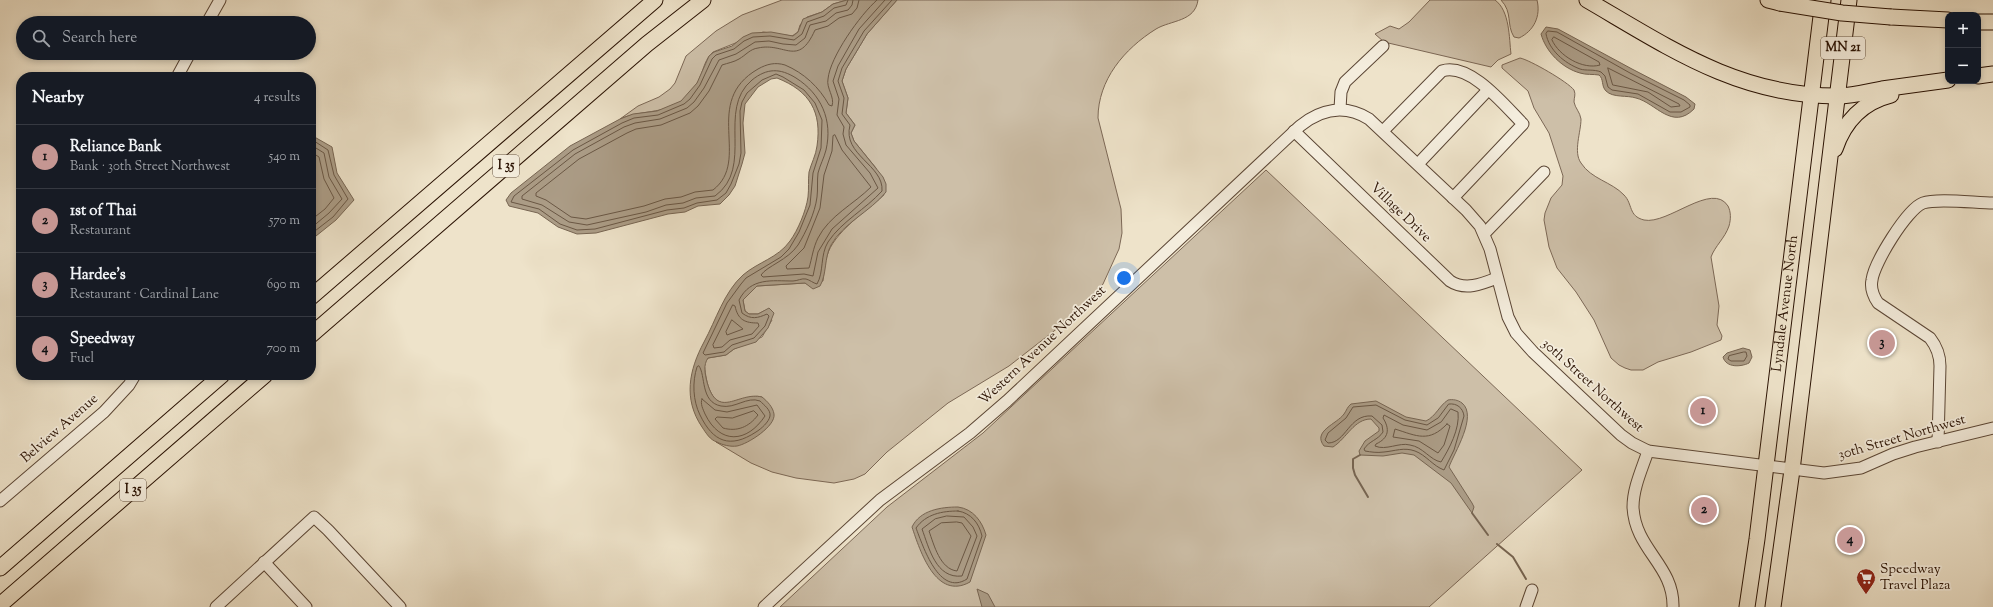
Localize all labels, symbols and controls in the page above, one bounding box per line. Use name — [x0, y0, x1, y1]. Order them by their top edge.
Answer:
map controls — [1945, 12, 1981, 84]
button: + — [1945, 12, 1981, 48]
search box — [16, 16, 316, 60]
icon: search — [30, 27, 52, 49]
text: Search here — [62, 28, 137, 49]
road number: MN 21 — [1821, 37, 1865, 59]
button: − — [1945, 48, 1981, 84]
text: Nearby — [32, 86, 84, 110]
text: 4 results — [254, 89, 300, 107]
text: Reliance Bank — [70, 137, 162, 158]
text: 1 — [43, 148, 47, 166]
text: 540 m — [269, 148, 300, 166]
road number: I 35 — [493, 155, 519, 177]
text: Bank · 30th Street Northwest — [70, 158, 230, 176]
street label: Village Drive — [1365, 179, 1435, 247]
text: 1st of Thai — [70, 201, 136, 222]
text: 2 — [42, 212, 48, 230]
text: 570 m — [269, 212, 300, 230]
text: Restaurant — [70, 222, 131, 240]
street label: Lyndale Avenue North — [1768, 234, 1804, 373]
text: Hardee's — [70, 265, 126, 286]
your location — [1114, 268, 1134, 288]
text: 3 — [42, 276, 48, 294]
text: 690 m — [267, 276, 300, 294]
street label: Western Avenue Northwest — [975, 281, 1111, 410]
text: Restaurant · Cardinal Lane — [70, 286, 219, 304]
pin: 3 — [1869, 328, 1895, 358]
text: Speedway — [70, 329, 135, 350]
street label: 30th Street Northwest — [1536, 335, 1648, 438]
text: 4 — [42, 340, 48, 358]
text: 700 m — [266, 340, 300, 358]
text: Fuel — [70, 350, 94, 368]
street label: Belview Avenue — [17, 390, 103, 468]
pin: 1 — [1690, 396, 1716, 426]
street label: 30th Street Northwest — [1836, 410, 1968, 466]
road number: I 35 — [120, 479, 146, 501]
pin: 2 — [1691, 495, 1717, 525]
pin: 4 — [1837, 525, 1863, 555]
place label: Speedway Travel Plaza — [1880, 560, 1951, 596]
supermarket icon: Speedway Travel Plaza — [1855, 567, 1877, 595]

